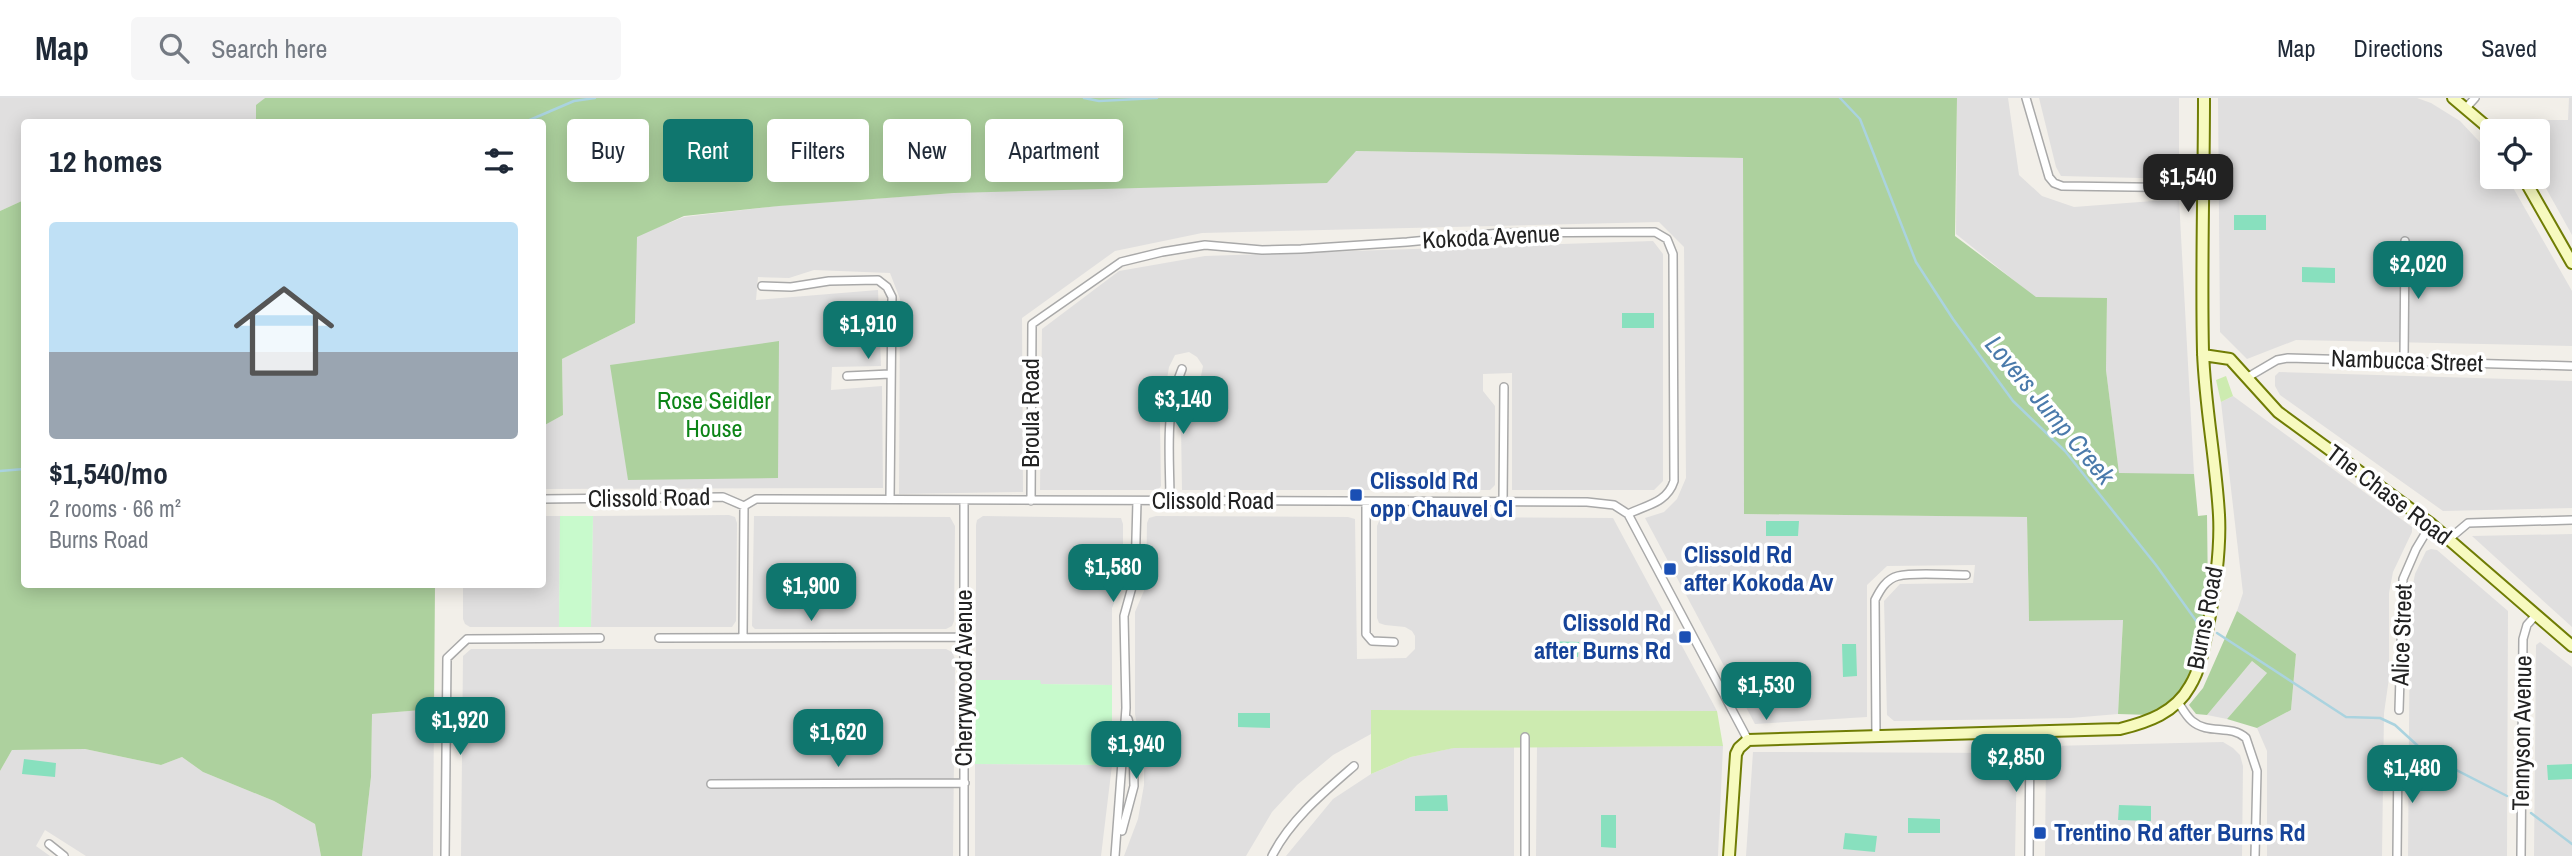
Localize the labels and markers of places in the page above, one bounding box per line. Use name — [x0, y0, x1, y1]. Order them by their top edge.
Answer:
pin: $1,540 — [2131, 155, 2245, 214]
pin: $2,020 — [2361, 242, 2475, 301]
pin: $1,910 — [811, 302, 925, 361]
pin: $3,140 — [1126, 376, 1240, 436]
place label: Clissold Rd opp Chauvel Cl — [1370, 464, 1513, 524]
marker: Clissold Rd opp Chauvel Cl — [1348, 487, 1364, 503]
place label: Clissold Rd after Kokoda Av — [1684, 538, 1834, 598]
pin: $1,580 — [1056, 545, 1170, 604]
marker: Clissold Rd after Kokoda Av — [1662, 561, 1678, 577]
pin: $1,900 — [754, 564, 868, 623]
place label: Clissold Rd after Burns Rd — [1534, 606, 1671, 666]
marker: Clissold Rd after Burns Rd — [1677, 629, 1693, 645]
pin: $1,530 — [1709, 662, 1823, 722]
pin: $1,920 — [403, 698, 517, 757]
pin: $1,620 — [781, 710, 895, 769]
pin: $1,940 — [1079, 722, 1193, 781]
pin: $2,850 — [1959, 734, 2073, 794]
pin: $1,480 — [2355, 746, 2469, 805]
place label: Trentino Rd after Burns Rd — [2054, 816, 2306, 848]
marker: Trentino Rd after Burns Rd — [2032, 825, 2048, 841]

